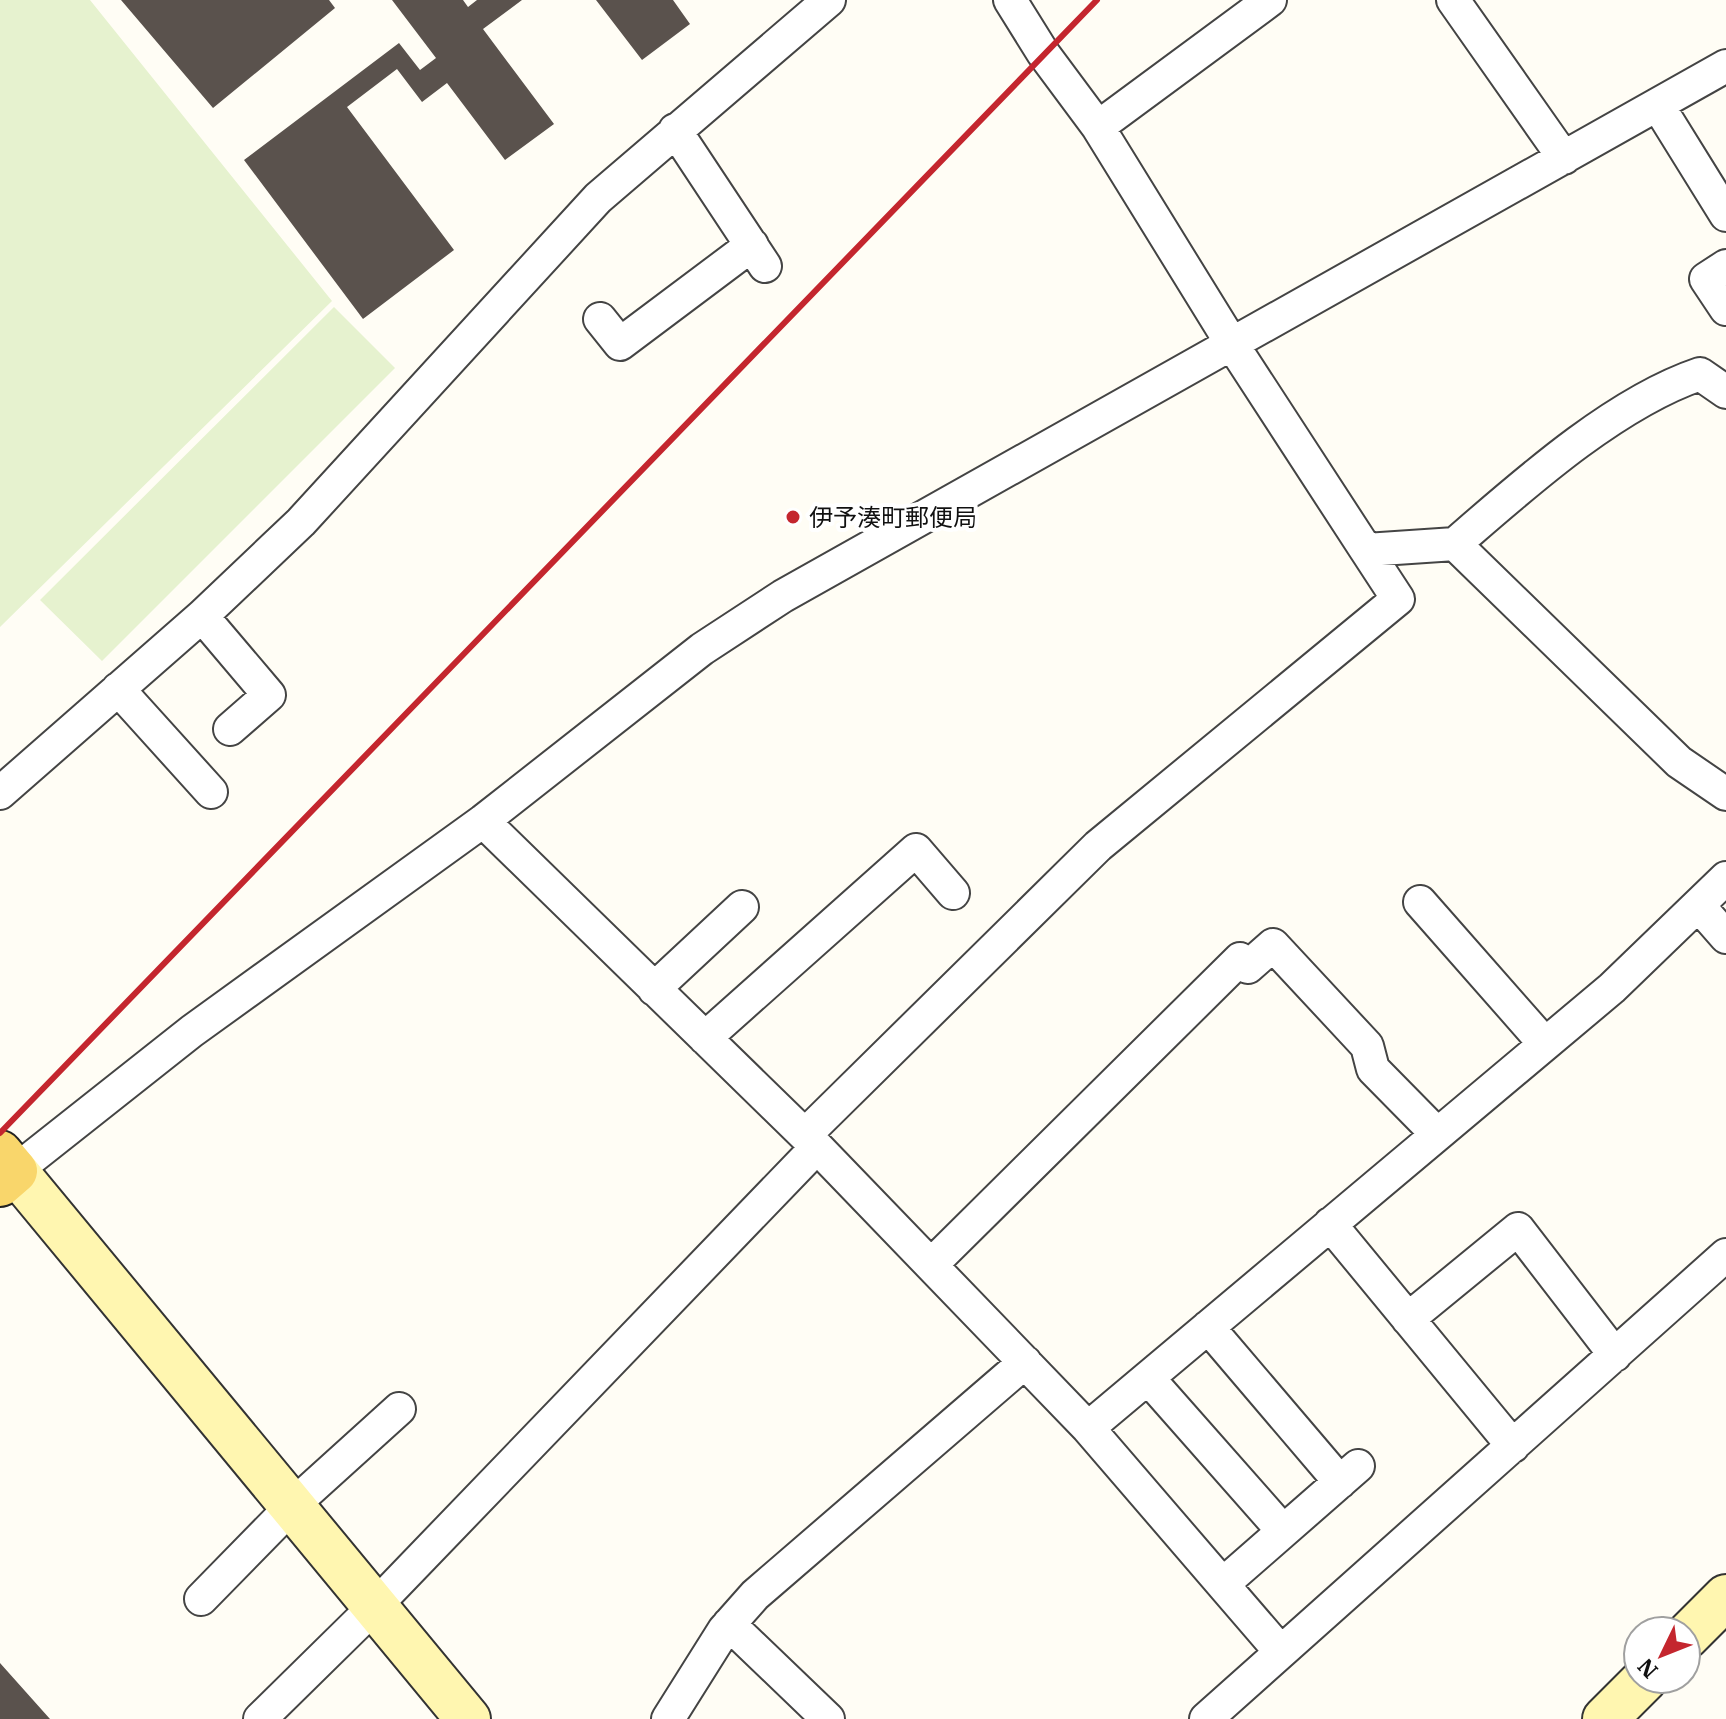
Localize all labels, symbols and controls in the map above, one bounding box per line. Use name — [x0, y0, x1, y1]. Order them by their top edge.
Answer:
place label: 伊予湊町郵便局 — [809, 501, 977, 533]
marker: 伊予湊町郵便局 — [784, 508, 802, 526]
north arrow — [1622, 1615, 1702, 1695]
text: N — [1630, 1653, 1664, 1685]

